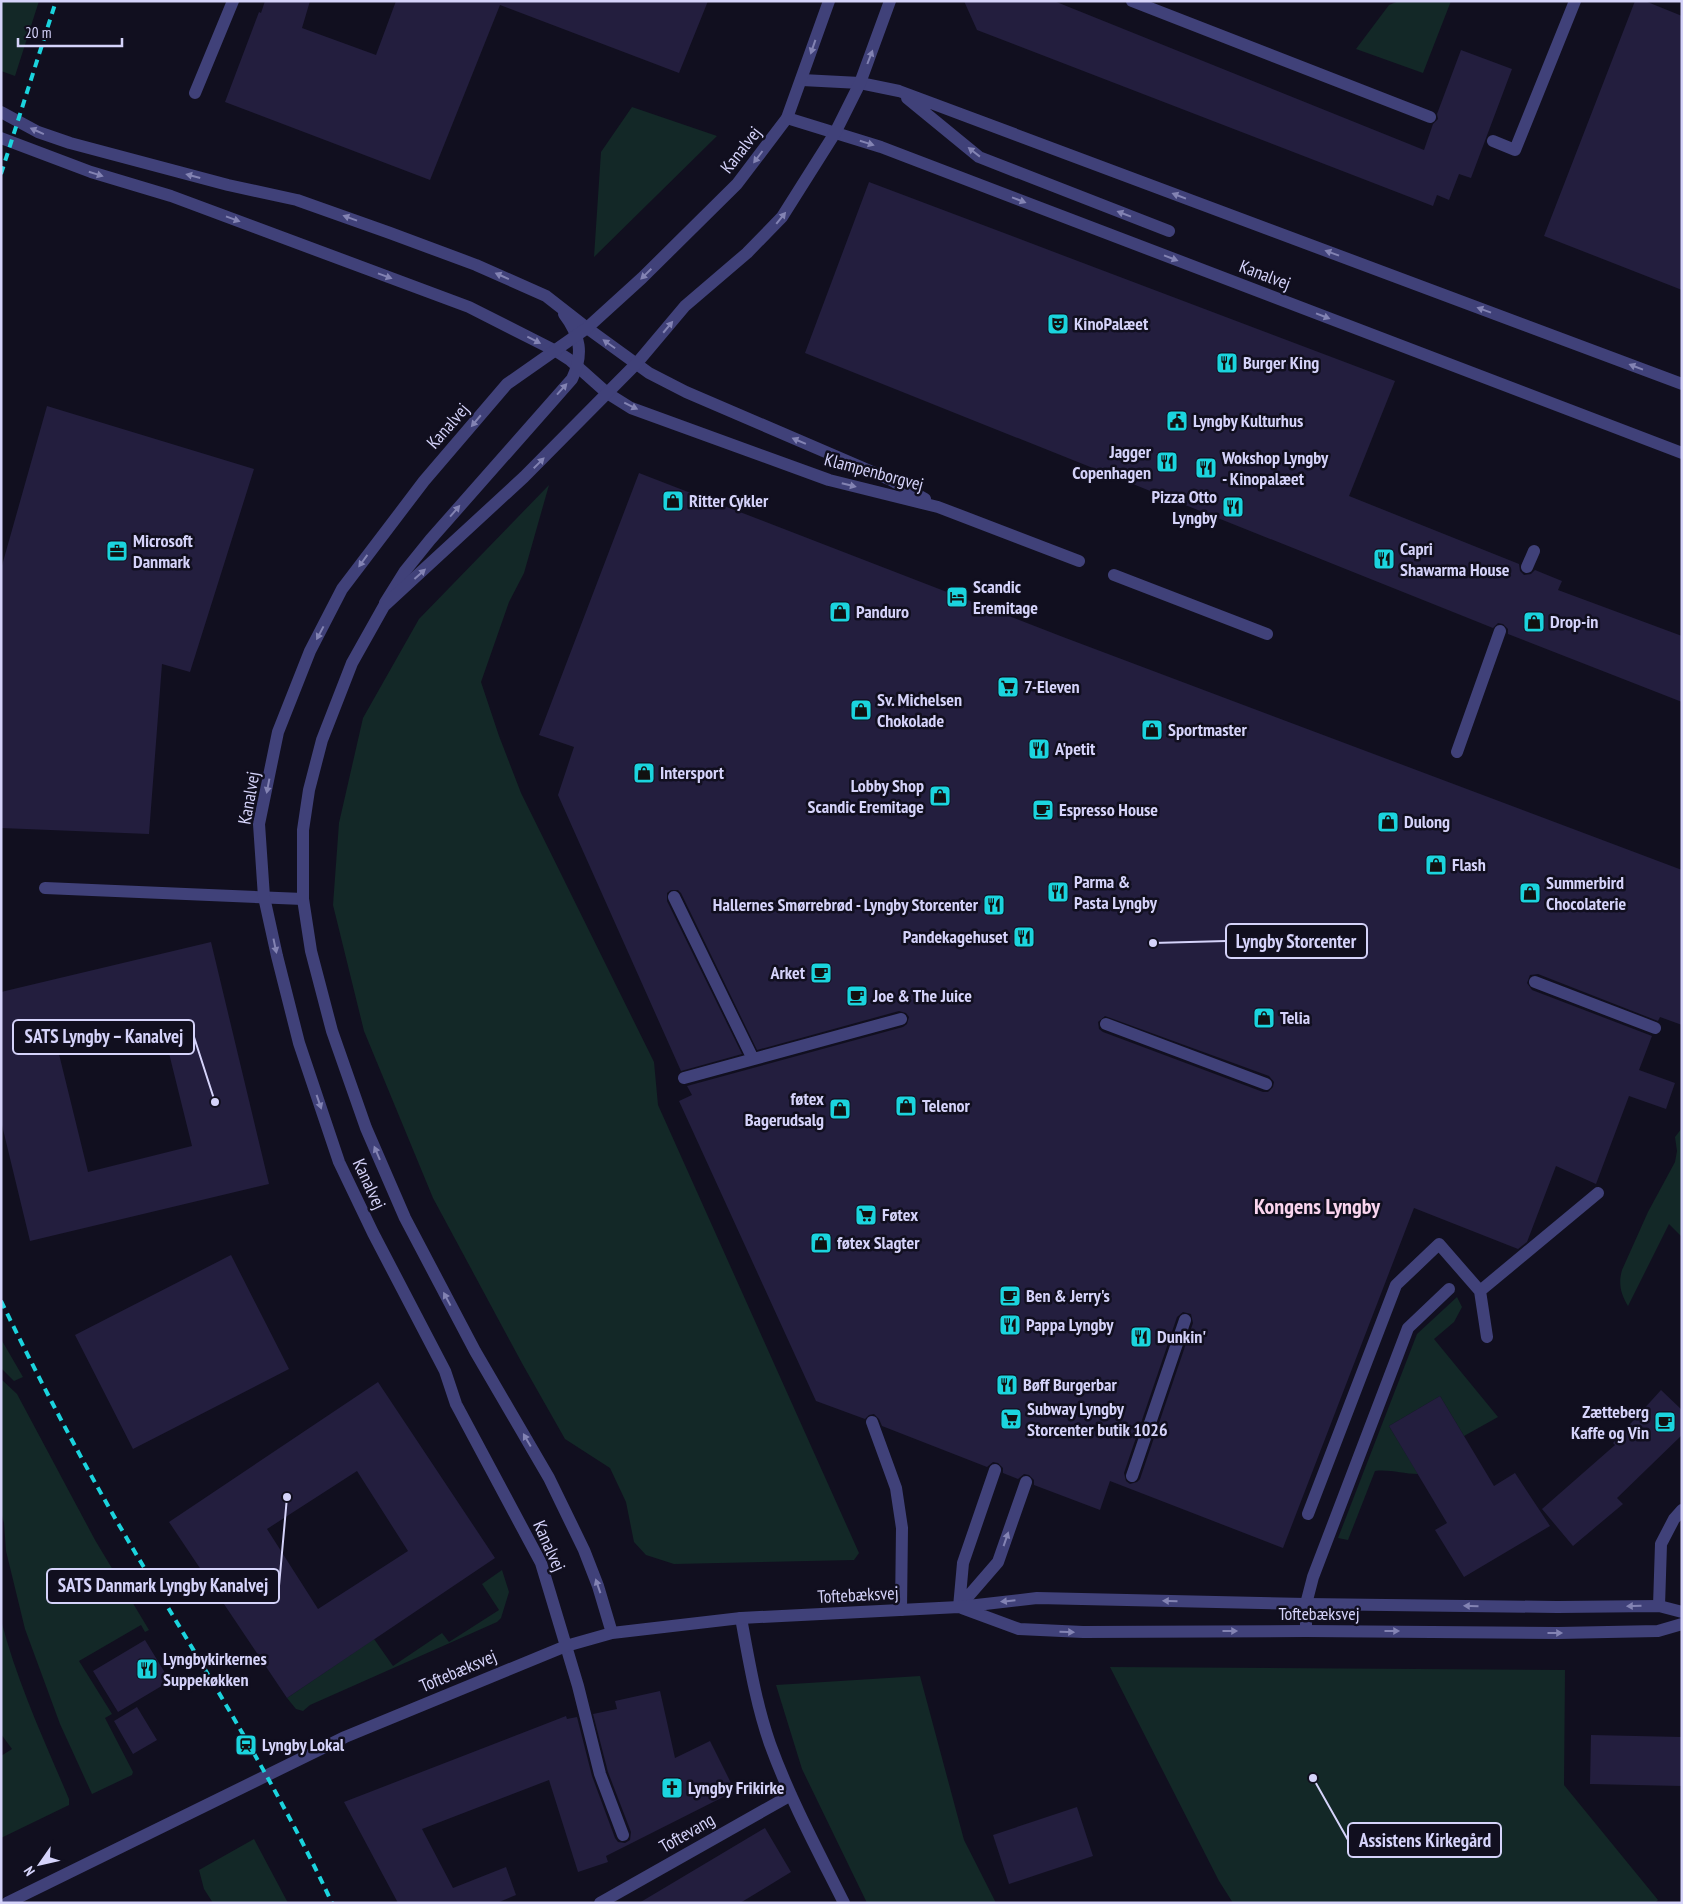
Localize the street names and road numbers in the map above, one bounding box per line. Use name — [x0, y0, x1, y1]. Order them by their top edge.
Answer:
street label: Kanalvej — [715, 122, 766, 178]
street label: Kanalvej — [1236, 254, 1294, 295]
street label: Kanalvej — [421, 398, 474, 453]
street label: Klampenborgvej — [822, 447, 926, 496]
street label: Kanalvej — [233, 770, 264, 826]
street label: Kanalvej — [348, 1155, 391, 1213]
street label: Kanalvej — [528, 1517, 571, 1575]
street label: Toftebæksvej — [817, 1581, 899, 1608]
street label: Toftebæksvej — [1278, 1602, 1360, 1625]
street label: Toftebæksvej — [416, 1644, 500, 1697]
street label: Toftevang — [655, 1808, 718, 1858]

